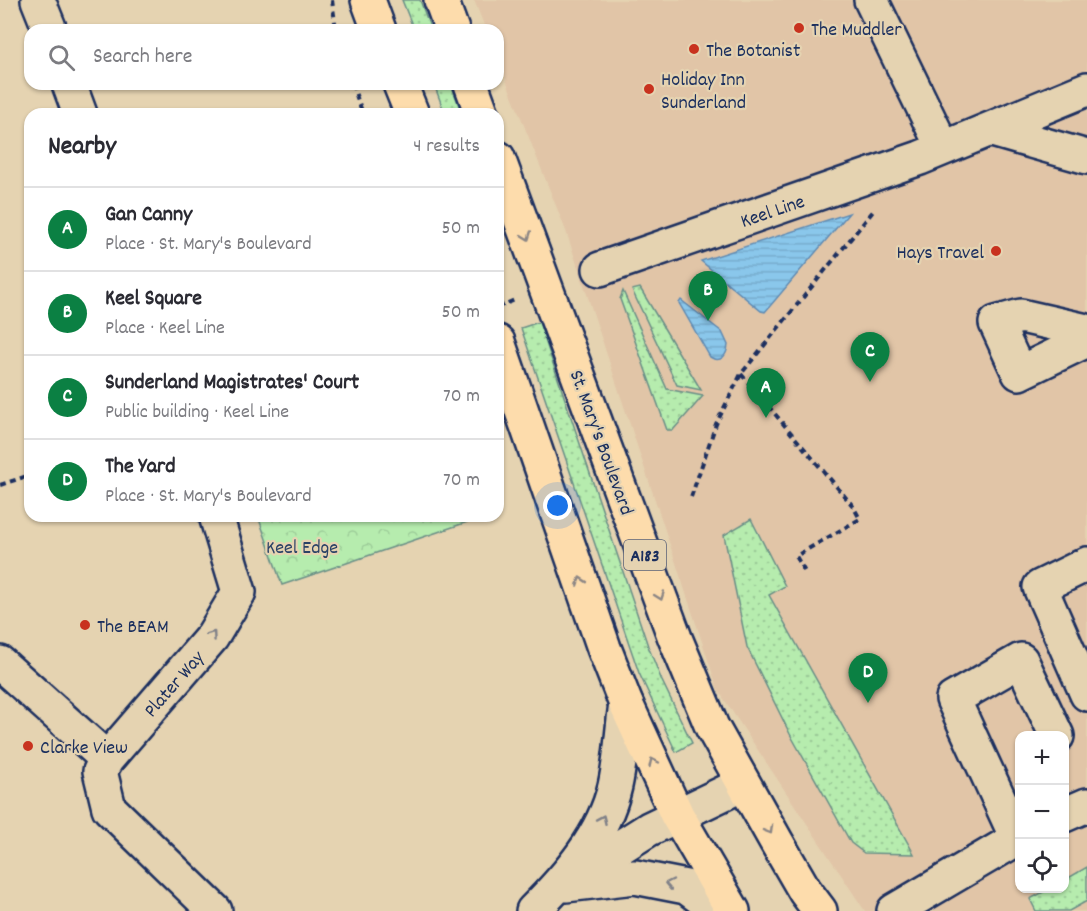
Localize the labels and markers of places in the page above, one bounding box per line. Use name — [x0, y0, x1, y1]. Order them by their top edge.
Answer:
place label: The Muddler — [811, 17, 902, 45]
marker: The Muddler — [792, 21, 806, 35]
place label: The Botanist — [706, 38, 800, 66]
marker: The Botanist — [687, 42, 701, 56]
place label: Holiday Inn Sunderland — [661, 67, 746, 118]
marker: Holiday Inn Sunderland — [642, 82, 656, 96]
place label: Hays Travel — [897, 240, 984, 268]
marker: Hays Travel — [989, 244, 1003, 258]
pin: B — [688, 272, 728, 321]
pin: C — [850, 332, 890, 382]
pin: A — [746, 368, 786, 418]
place label: The BEAM — [97, 614, 169, 642]
marker: The BEAM — [78, 618, 92, 632]
pin: D — [848, 654, 888, 703]
place label: Clarke View — [40, 735, 128, 763]
marker: Clarke View — [21, 739, 35, 753]

